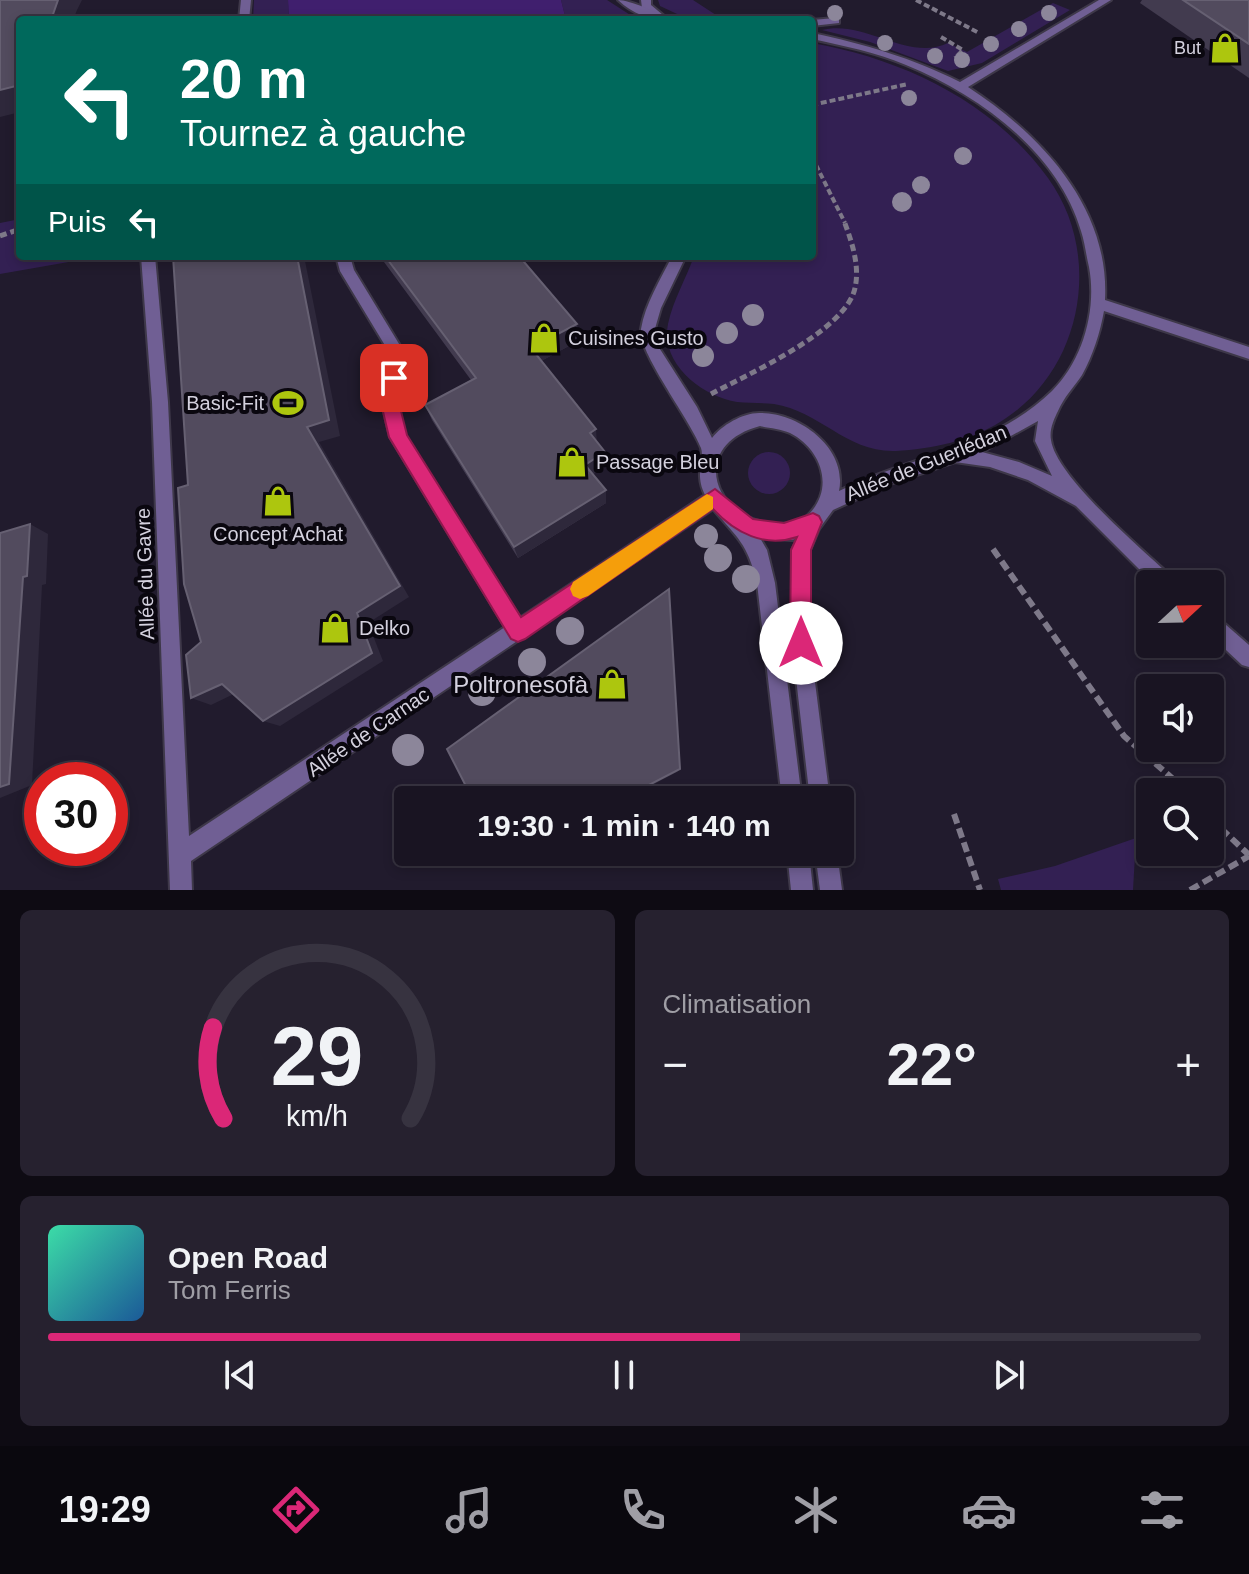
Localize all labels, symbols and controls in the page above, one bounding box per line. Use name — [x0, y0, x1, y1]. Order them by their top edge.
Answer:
shop icon: But — [1208, 31, 1242, 65]
place label: But — [1174, 38, 1201, 58]
text: 20 m — [180, 47, 308, 110]
icon: left — [48, 48, 152, 152]
text: Tournez à gauche — [180, 113, 466, 154]
icon: left — [122, 200, 166, 244]
text: Puis — [48, 205, 106, 238]
shop icon: Cuisines Gusto — [527, 321, 561, 355]
place label: Cuisines Gusto — [568, 327, 704, 349]
pin — [360, 344, 428, 412]
icon: arrive — [372, 356, 416, 400]
sports icon: Basic-Fit — [271, 386, 305, 420]
place label: Basic-Fit — [186, 392, 264, 414]
street label: Allée de Guerlédan — [842, 421, 1010, 505]
shop icon: Passage Bleu — [555, 445, 589, 479]
place label: Passage Bleu — [596, 451, 719, 473]
shop icon: Concept Achat — [261, 484, 295, 518]
street label: Allée du Gavre — [132, 508, 158, 640]
place label: Concept Achat — [213, 523, 343, 545]
north arrow — [1136, 570, 1224, 658]
map controls — [1136, 570, 1224, 866]
position arrow — [759, 601, 843, 685]
shop icon: Delko — [318, 611, 352, 645]
place label: Delko — [359, 617, 410, 639]
shop icon: Poltronesofà — [595, 667, 629, 701]
place label: Poltronesofà — [453, 671, 589, 698]
button: sound — [1136, 674, 1224, 762]
street label: Allée de Carnac — [303, 683, 433, 781]
speed limit sign: 30 — [24, 762, 128, 866]
button: search — [1136, 778, 1224, 866]
text: 19:30 · 1 min · 140 m — [477, 809, 771, 842]
text: Climatisation — [663, 989, 811, 1019]
text: 29 — [271, 1010, 364, 1103]
text: 22° — [886, 1031, 977, 1098]
text: − — [663, 1040, 688, 1089]
text: + — [1175, 1040, 1201, 1089]
text: km/h — [286, 1100, 348, 1132]
text: Open Road — [168, 1241, 328, 1274]
text: Tom Ferris — [168, 1275, 291, 1305]
icon: previous — [218, 1353, 262, 1397]
icon: pause — [602, 1353, 646, 1397]
icon: next — [987, 1353, 1031, 1397]
icon: directions — [268, 1482, 324, 1538]
icon: music — [441, 1482, 497, 1538]
icon: phone — [615, 1482, 671, 1538]
icon: climate — [788, 1482, 844, 1538]
icon: car — [961, 1482, 1017, 1538]
icon: filters — [1134, 1482, 1190, 1538]
text: 19:29 — [59, 1489, 151, 1530]

